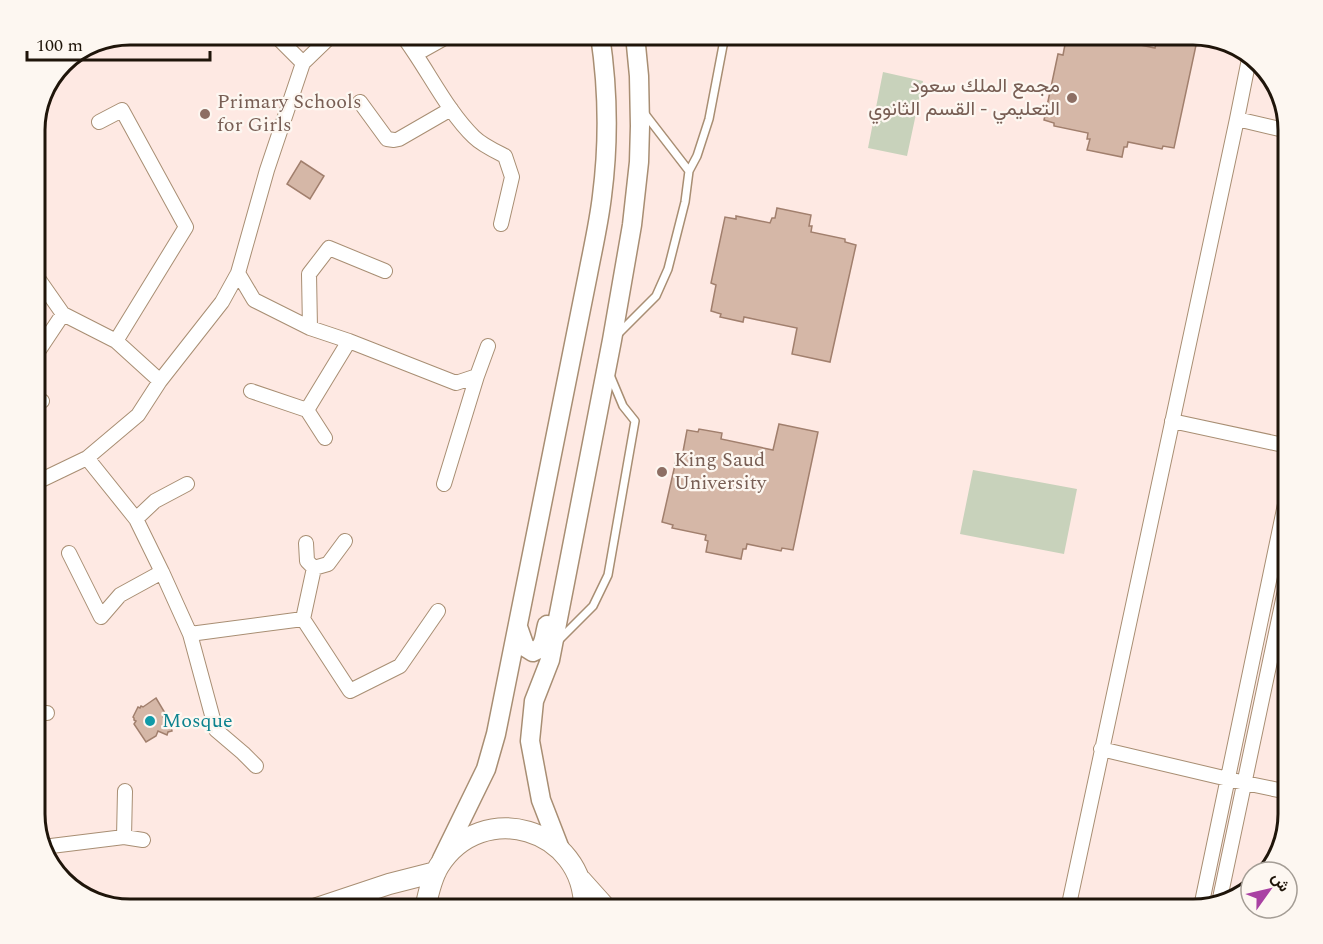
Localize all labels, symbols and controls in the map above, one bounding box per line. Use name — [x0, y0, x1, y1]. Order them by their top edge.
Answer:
scale bar — [27, 24, 210, 62]
text: 100 m — [36, 32, 83, 59]
place label: مجمع الملك سعود التعليمي - القسم الثانوي — [868, 71, 1060, 125]
place label: Primary Schools for Girls — [217, 87, 362, 140]
marker: مجمع الملك سعود التعليمي - القسم الثانوي — [1065, 91, 1079, 105]
marker: Primary Schools for Girls — [198, 107, 212, 121]
place label: King Saud University — [674, 445, 768, 498]
marker: King Saud University — [655, 465, 669, 479]
place label: Mosque — [162, 706, 233, 736]
marker: Mosque — [143, 714, 157, 728]
north arrow — [1239, 860, 1299, 920]
text: ش — [1265, 867, 1296, 897]

